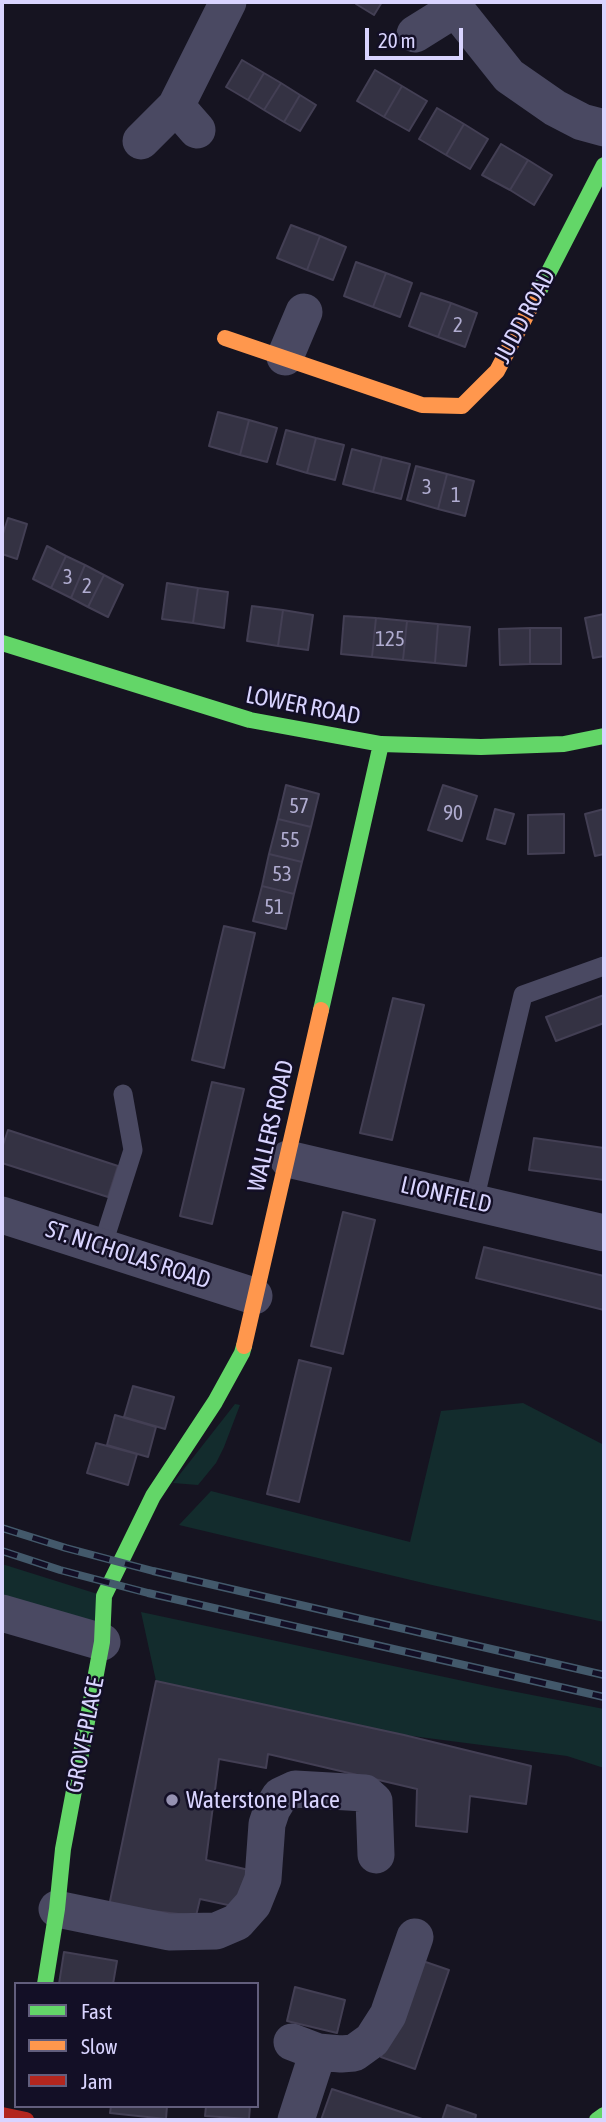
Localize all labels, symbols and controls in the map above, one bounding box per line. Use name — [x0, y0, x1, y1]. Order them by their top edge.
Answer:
scale bar — [368, 14, 466, 58]
text: 20 m — [378, 28, 416, 52]
street label: JUDD ROAD — [488, 264, 562, 368]
house number: 2 — [453, 312, 463, 338]
house number: 3 — [422, 474, 432, 500]
house number: 1 — [451, 482, 461, 508]
house number: 3 — [63, 564, 73, 590]
house number: 2 — [82, 573, 92, 599]
house number: 125 — [375, 626, 405, 652]
street label: LOWER ROAD — [243, 681, 363, 731]
house number: 57 — [289, 793, 309, 819]
house number: 90 — [443, 800, 463, 826]
house number: 55 — [280, 827, 300, 853]
house number: 53 — [272, 861, 292, 887]
house number: 51 — [264, 894, 284, 920]
street label: WALLERS ROAD — [242, 1058, 300, 1194]
street label: LIONFIELD — [398, 1171, 494, 1219]
street label: ST. NICHOLAS ROAD — [42, 1215, 214, 1295]
street label: GROVE PLACE — [60, 1675, 110, 1795]
place label: Waterstone Place — [186, 1786, 340, 1814]
marker: Waterstone Place — [164, 1792, 180, 1808]
legend — [14, 1982, 259, 2108]
text: Fast — [81, 1999, 112, 2023]
text: Slow — [81, 2034, 117, 2058]
text: Jam — [81, 2069, 113, 2093]

